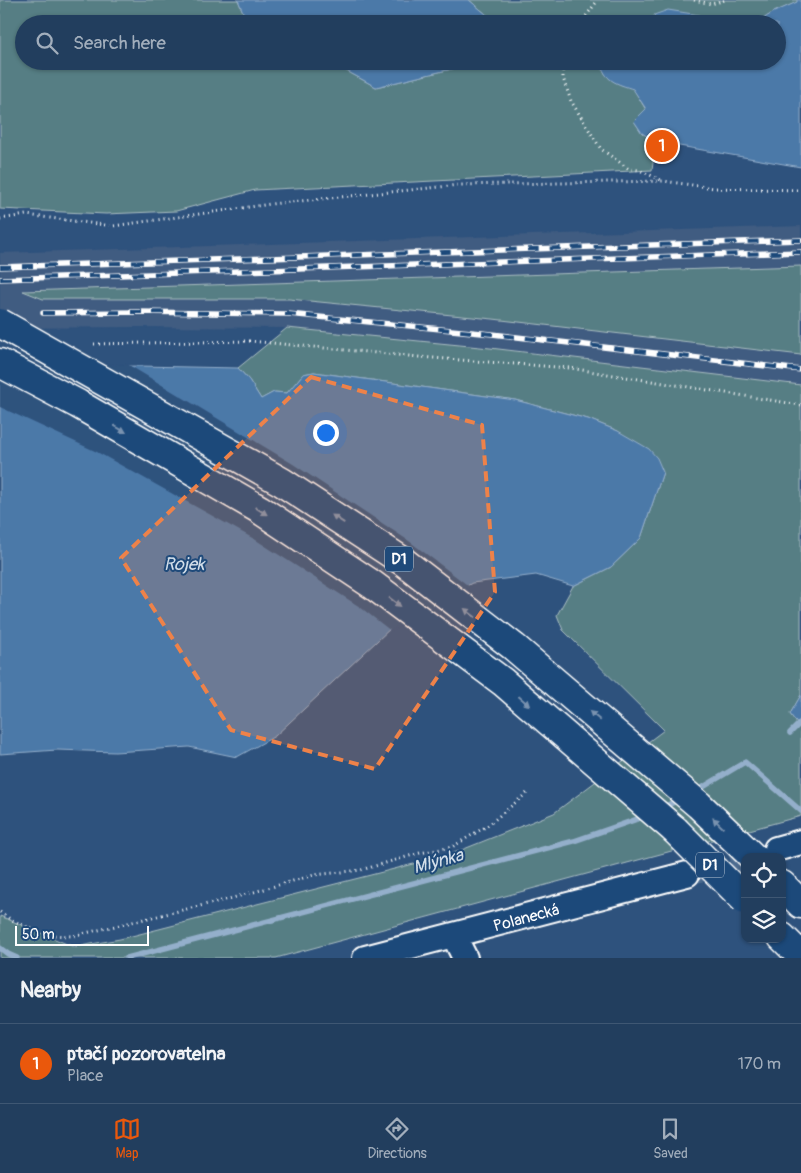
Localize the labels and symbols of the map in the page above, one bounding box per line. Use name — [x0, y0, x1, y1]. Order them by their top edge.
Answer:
pin: 1 — [646, 127, 678, 165]
your location — [313, 420, 339, 446]
one-way arrow — [113, 425, 128, 433]
one-way arrow — [254, 506, 267, 515]
one-way arrow — [331, 514, 344, 523]
road number: D1 — [385, 546, 413, 572]
water label: Rojek — [164, 553, 206, 576]
one-way arrow — [388, 596, 401, 607]
one-way arrow — [464, 607, 477, 618]
one-way arrow — [518, 695, 531, 706]
one-way arrow — [590, 710, 602, 722]
one-way arrow — [712, 817, 724, 829]
water label: Mlýnka — [411, 843, 467, 879]
road number: D1 — [696, 852, 724, 878]
street label: Polanecká — [491, 900, 561, 936]
scale bar — [15, 923, 149, 946]

